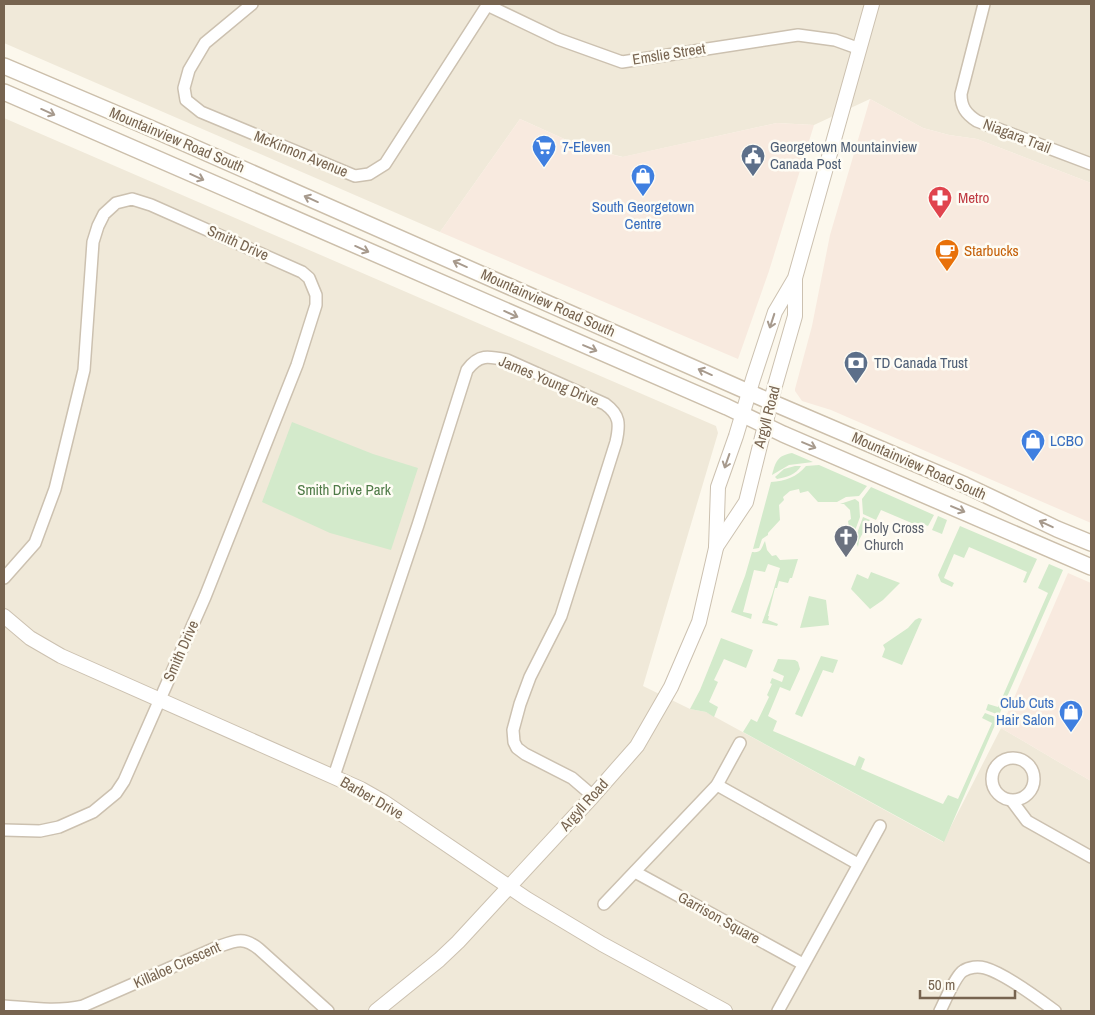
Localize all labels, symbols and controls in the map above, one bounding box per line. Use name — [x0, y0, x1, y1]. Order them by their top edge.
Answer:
street label: Emslie Street — [631, 37, 708, 70]
street label: Mountainview Road South — [106, 102, 248, 178]
one-way arrow — [40, 107, 55, 117]
street label: Niagara Trail — [980, 113, 1054, 158]
street label: McKinnon Avenue — [251, 125, 351, 182]
supermarket icon: 7-Eleven — [531, 134, 557, 168]
place label: 7-Eleven — [562, 136, 611, 157]
place label: Georgetown Mountainview Canada Post — [770, 136, 917, 174]
public building icon: Georgetown Mountainview Canada Post — [740, 143, 766, 177]
shop icon: South Georgetown Centre — [630, 163, 656, 197]
one-way arrow — [189, 172, 204, 182]
pharmacy icon: Metro — [927, 185, 953, 219]
place label: Metro — [958, 187, 990, 208]
one-way arrow — [304, 193, 319, 203]
place label: South Georgetown Centre — [592, 196, 694, 234]
street label: Smith Drive — [204, 220, 272, 265]
cafe icon: Starbucks — [934, 238, 960, 272]
place label: Starbucks — [964, 240, 1019, 261]
one-way arrow — [354, 244, 369, 254]
one-way arrow — [453, 259, 468, 269]
street label: Mountainview Road South — [478, 263, 619, 342]
one-way arrow — [503, 309, 518, 319]
one-way arrow — [767, 313, 776, 328]
one-way arrow — [582, 344, 597, 353]
street label: James Young Drive — [496, 350, 603, 411]
bank icon: TD Canada Trust — [843, 350, 869, 384]
place label: TD Canada Trust — [874, 352, 968, 373]
one-way arrow — [698, 366, 713, 376]
street label: Argyll Road — [748, 383, 785, 451]
street label: Mountainview Road South — [849, 426, 990, 505]
shop icon: LCBO — [1020, 428, 1046, 462]
place label: LCBO — [1050, 430, 1084, 451]
one-way arrow — [801, 441, 816, 451]
one-way arrow — [722, 453, 731, 468]
park label: Smith Drive Park — [297, 479, 392, 500]
one-way arrow — [950, 505, 965, 515]
place label: Holy Cross Church — [864, 517, 924, 555]
one-way arrow — [1039, 519, 1054, 528]
church icon: Holy Cross Church — [833, 524, 859, 558]
street label: Smith Drive — [158, 617, 203, 685]
place label: Club Cuts Hair Salon — [996, 692, 1054, 730]
shop icon: Club Cuts Hair Salon — [1058, 699, 1084, 733]
street label: Barber Drive — [337, 771, 408, 824]
street label: Argyll Road — [554, 774, 613, 836]
street label: Garrison Square — [674, 886, 764, 949]
street label: Killaloe Crescent — [130, 936, 224, 993]
scale bar — [920, 968, 1015, 1000]
text: 50 m — [928, 974, 955, 995]

